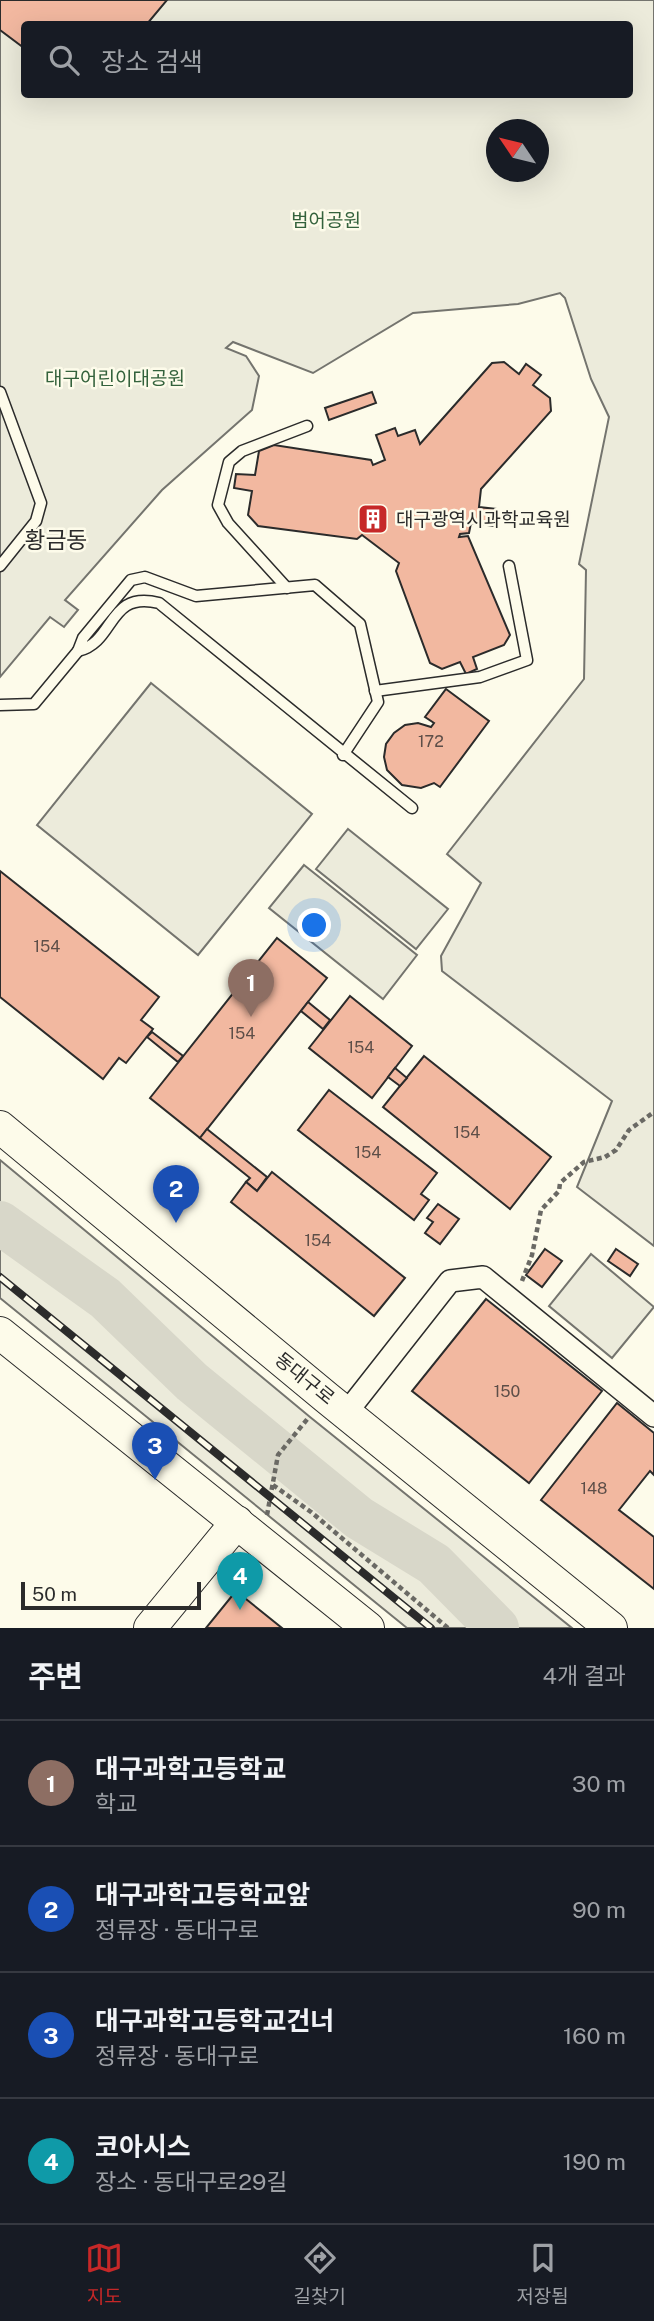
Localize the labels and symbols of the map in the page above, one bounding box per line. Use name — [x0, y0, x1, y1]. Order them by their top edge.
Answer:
north arrow — [486, 119, 549, 182]
park label: 범어공원 — [291, 209, 361, 231]
park label: 대구어린이대공원 — [45, 367, 185, 389]
building icon: 대구광역시과학교육원 — [356, 502, 390, 536]
place label: 대구광역시과학교육원 — [396, 508, 571, 530]
district label: 황금동 — [24, 526, 88, 553]
house number: 172 — [418, 732, 444, 751]
your location — [297, 908, 331, 942]
house number: 154 — [34, 937, 60, 956]
pin: 1 — [228, 959, 274, 1017]
house number: 154 — [229, 1024, 255, 1043]
house number: 154 — [348, 1038, 374, 1057]
house number: 154 — [454, 1123, 480, 1142]
house number: 154 — [355, 1143, 381, 1162]
pin: 2 — [153, 1165, 199, 1223]
house number: 154 — [305, 1231, 331, 1250]
street label: 동대구로 — [271, 1347, 339, 1409]
house number: 150 — [494, 1382, 520, 1401]
pin: 3 — [132, 1422, 178, 1480]
house number: 148 — [581, 1479, 607, 1498]
pin: 4 — [217, 1552, 263, 1610]
scale bar — [21, 1579, 201, 1611]

